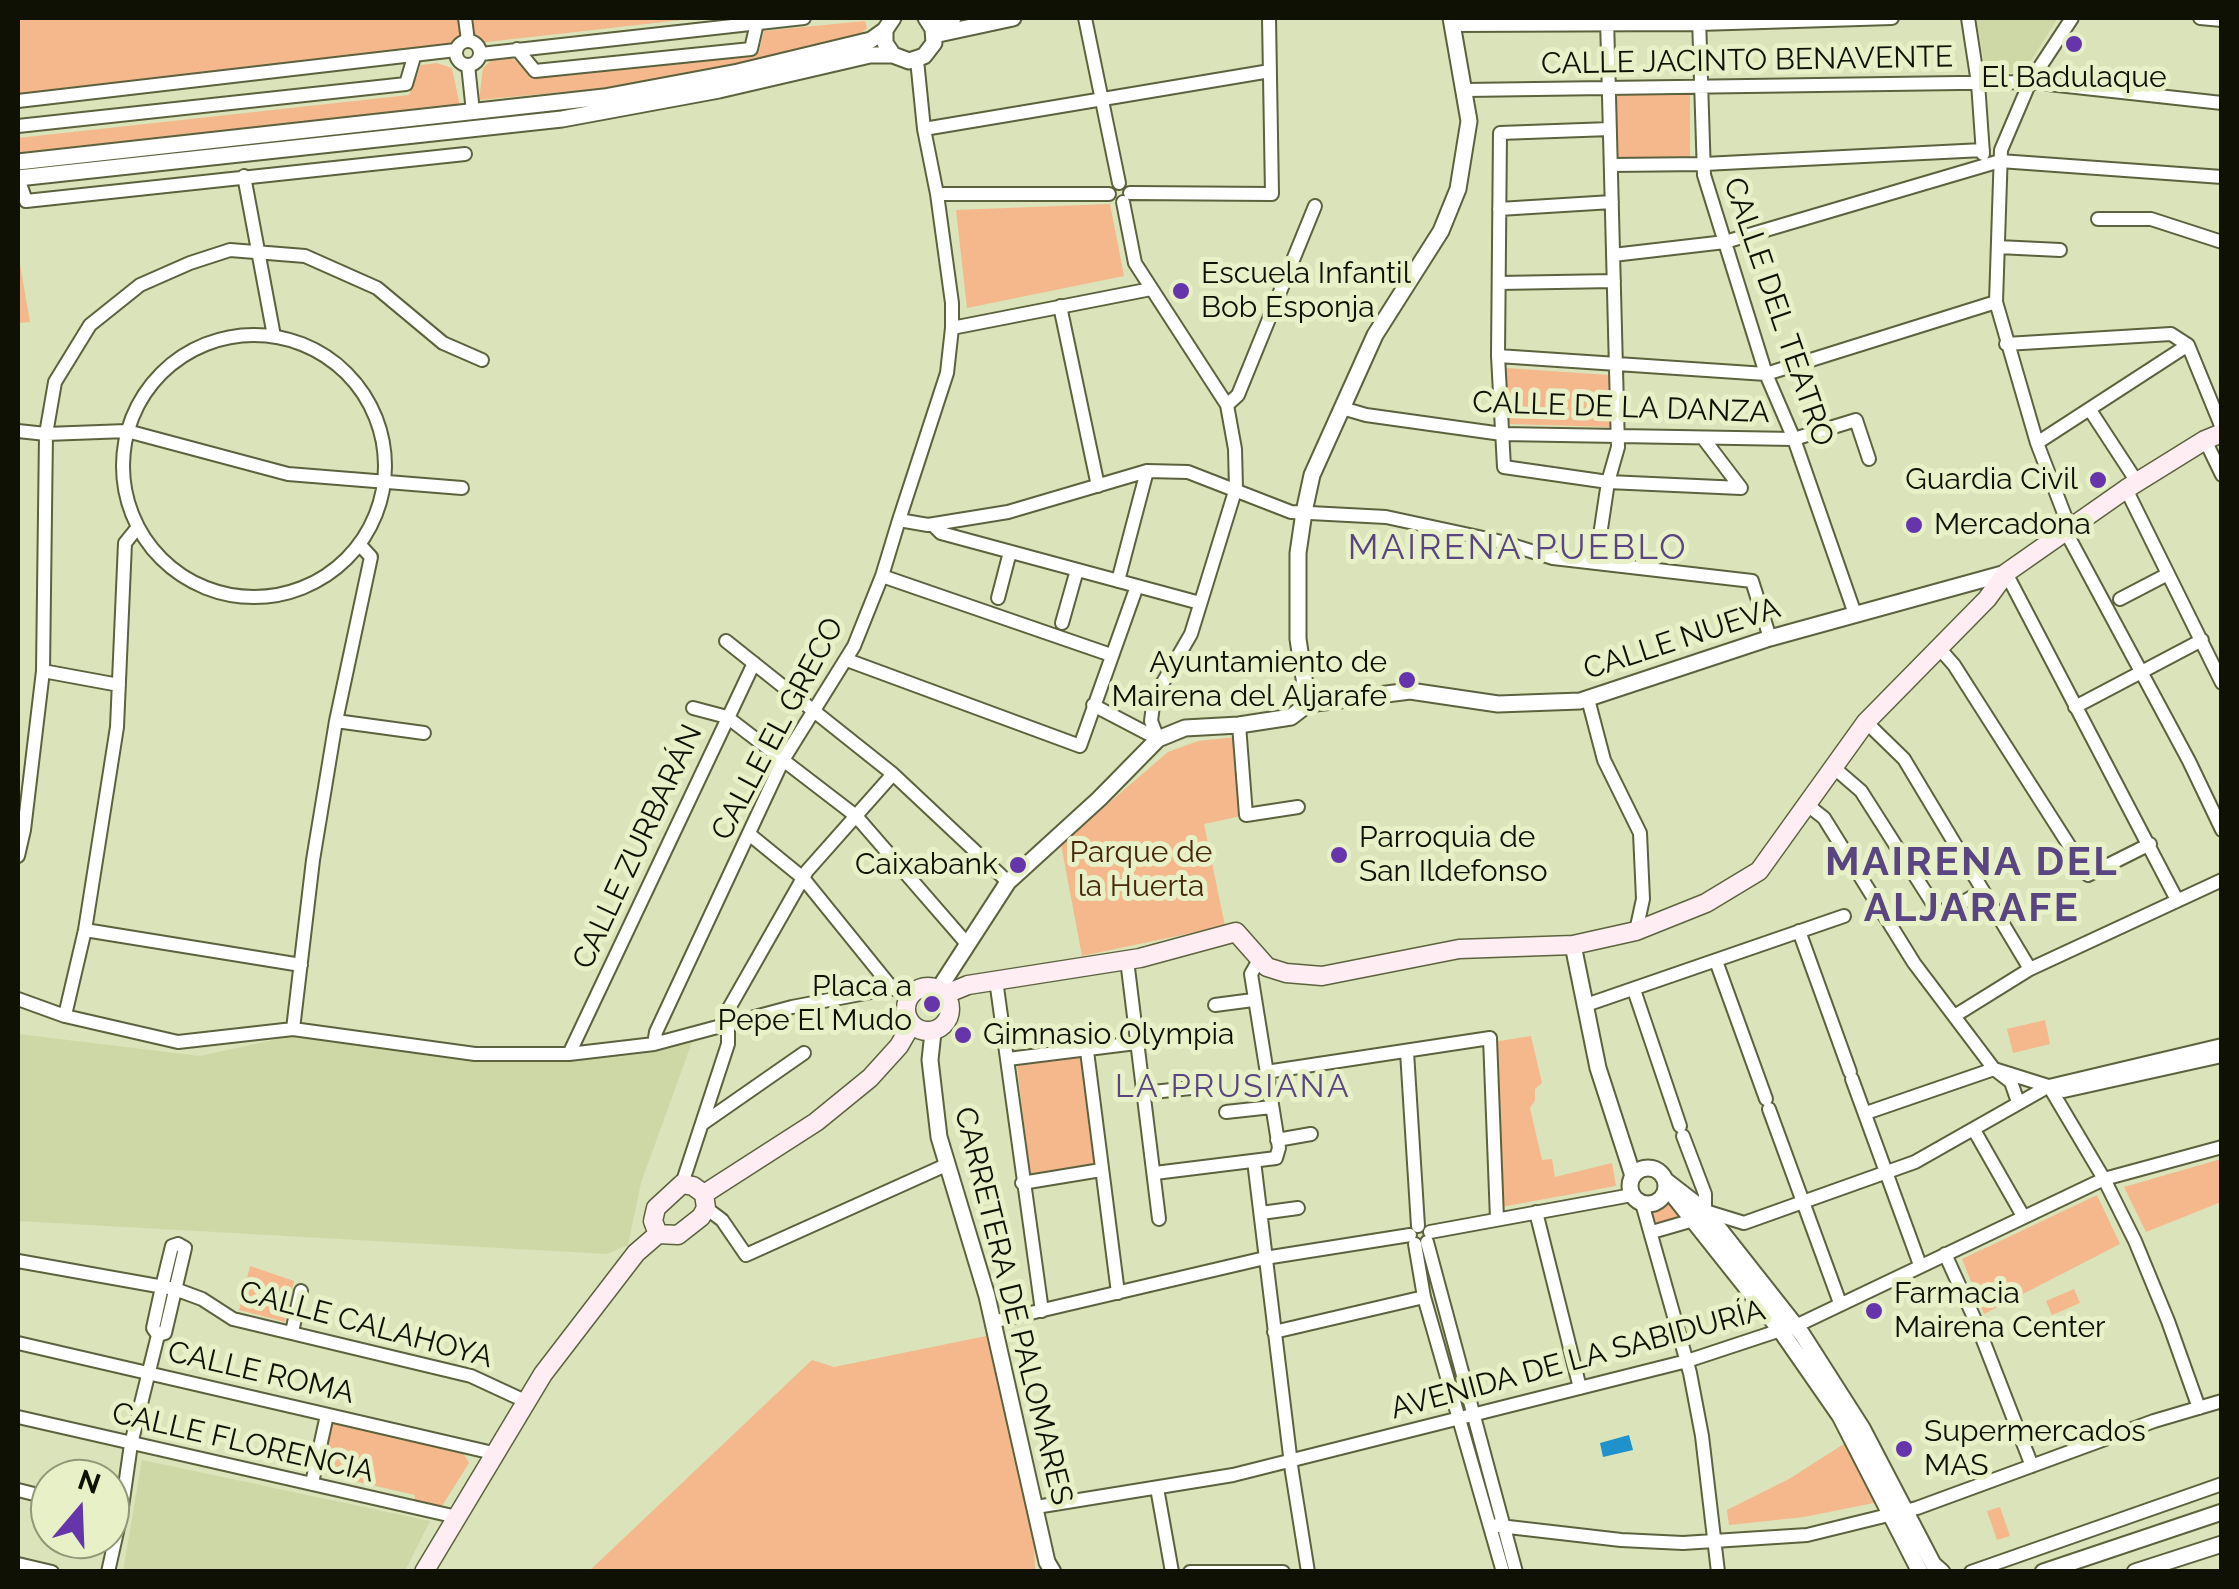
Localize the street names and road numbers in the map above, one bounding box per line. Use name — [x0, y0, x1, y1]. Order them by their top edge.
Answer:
street label: CALLE JACINTO BENAVENTE — [1541, 39, 1953, 83]
street label: CALLE DEL TEATRO — [1715, 173, 1841, 451]
street label: CALLE DE LA DANZA — [1472, 385, 1770, 431]
street label: CALLE NUEVA — [1579, 590, 1785, 688]
street label: CALLE EL GRECO — [704, 612, 852, 846]
street label: CALLE ZURBARÁN — [566, 719, 710, 975]
street label: CARRETERA DE PALOMARES — [946, 1103, 1080, 1509]
street label: CALLE CALAHOYA — [236, 1274, 496, 1376]
street label: AVENIDA DE LA SABIDURÍA — [1387, 1293, 1769, 1427]
street label: CALLE ROMA — [164, 1334, 358, 1412]
street label: CALLE FLORENCIA — [109, 1395, 377, 1491]

